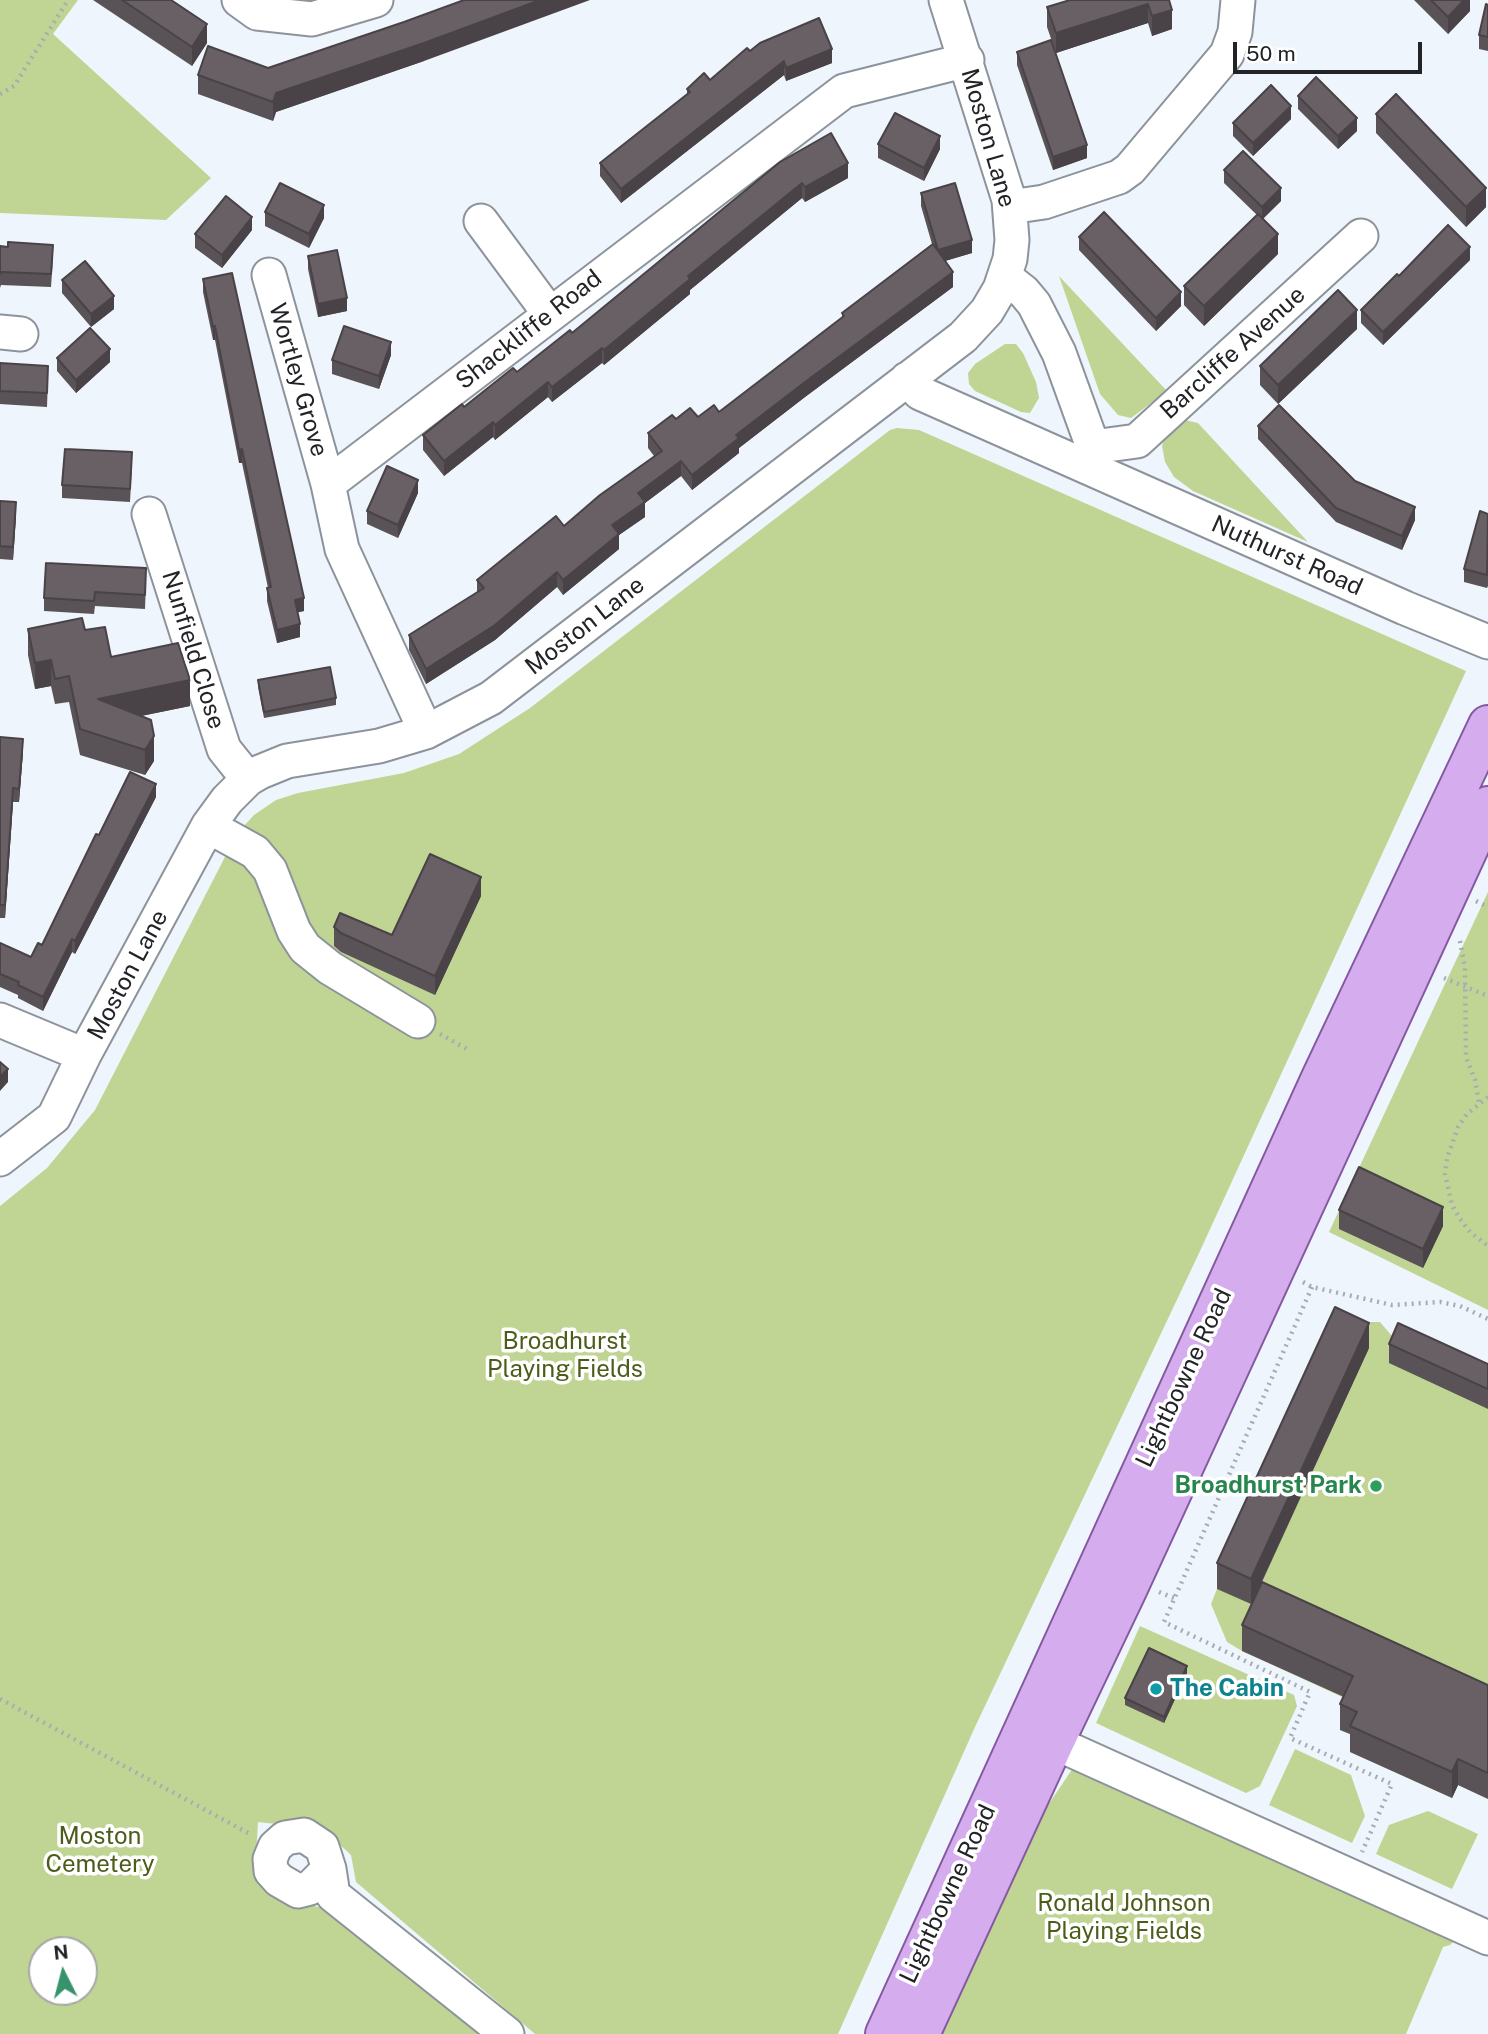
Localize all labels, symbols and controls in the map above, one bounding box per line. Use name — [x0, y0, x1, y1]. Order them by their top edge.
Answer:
scale bar — [1236, 28, 1425, 72]
text: 50 m — [1246, 41, 1296, 66]
street label: Moston Lane — [954, 65, 1022, 211]
street label: Shackliffe Road — [450, 264, 608, 396]
street label: Barcliffe Avenue — [1155, 281, 1311, 425]
street label: Wortley Grove — [262, 300, 334, 460]
street label: Nuthurst Road — [1207, 510, 1367, 602]
street label: Nunfield Close — [155, 567, 231, 733]
street label: Moston Lane — [520, 571, 650, 681]
street label: Moston Lane — [82, 905, 174, 1045]
street label: Lightbowne Road — [1130, 1284, 1238, 1472]
park label: Broadhurst Playing Fields — [487, 1328, 643, 1384]
place label: Broadhurst Park — [1175, 1472, 1362, 1500]
marker: Broadhurst Park — [1368, 1478, 1384, 1494]
place label: The Cabin — [1170, 1675, 1284, 1703]
marker: The Cabin — [1148, 1681, 1164, 1697]
street label: Lightbowne Road — [894, 1800, 1002, 1988]
park label: Moston Cemetery — [45, 1823, 155, 1879]
park label: Ronald Johnson Playing Fields — [1037, 1890, 1211, 1946]
north arrow — [28, 1936, 98, 2006]
text: N — [52, 1940, 70, 1964]

